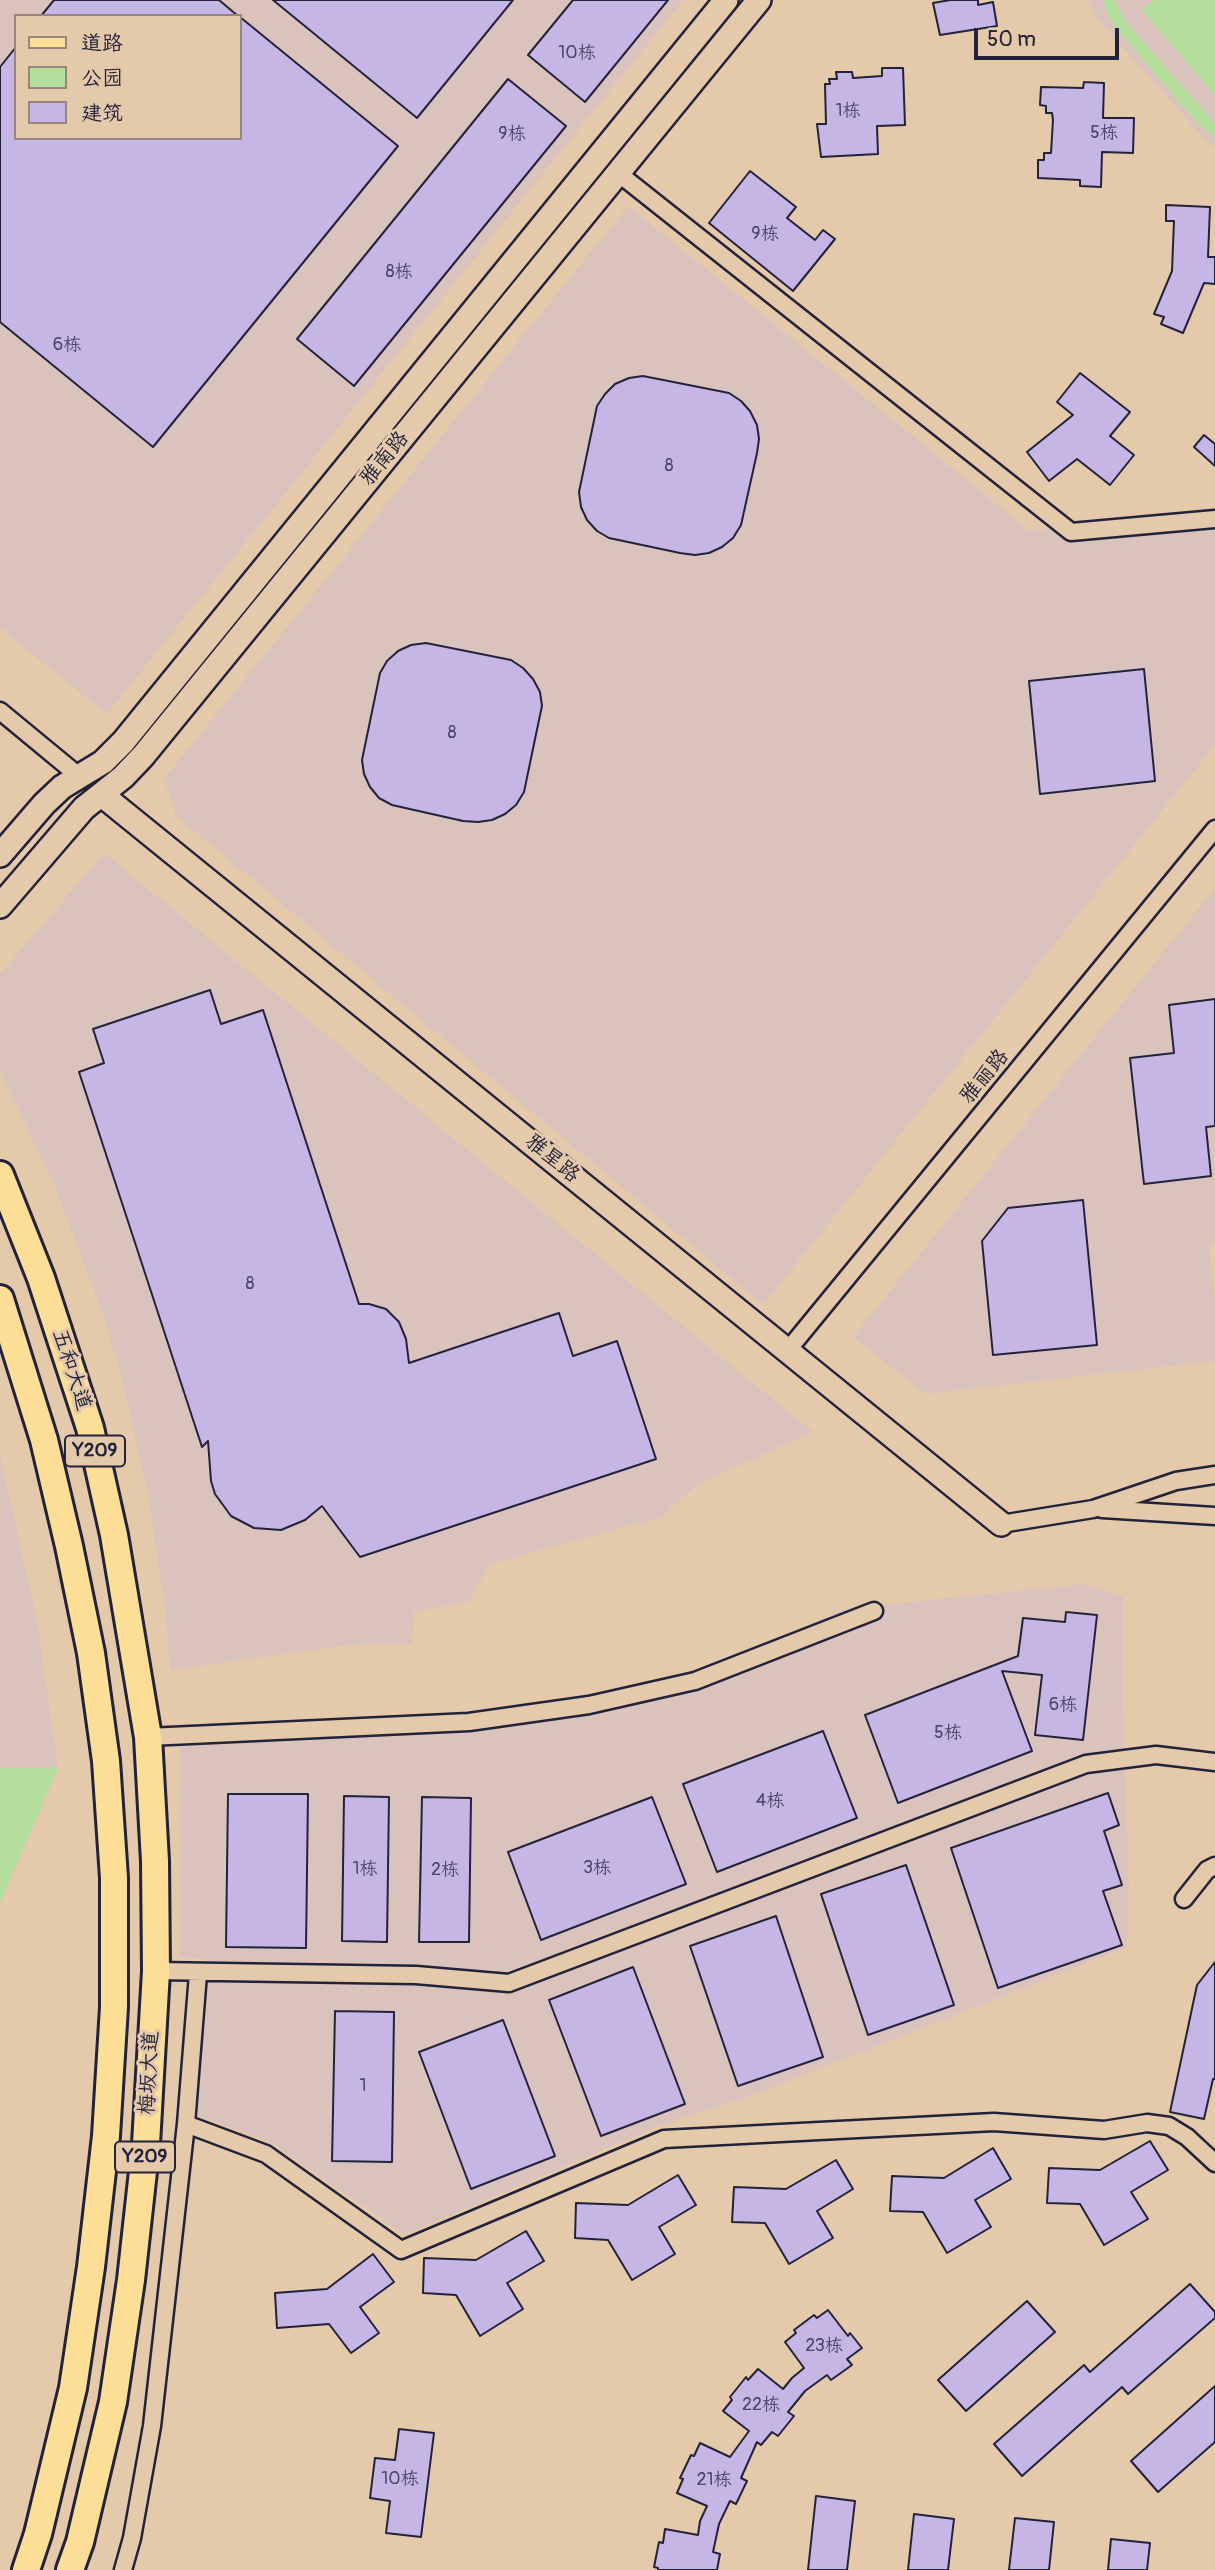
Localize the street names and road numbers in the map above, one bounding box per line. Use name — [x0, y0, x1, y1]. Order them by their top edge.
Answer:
street label: 雅南路 — [355, 427, 415, 491]
street label: 雅丽路 — [955, 1045, 1015, 1109]
street label: 雅星路 — [520, 1129, 584, 1189]
street label: 五和大道 — [46, 1326, 96, 1414]
road number: Y209 — [65, 1436, 125, 1466]
street label: 梅坂大道 — [135, 2030, 165, 2116]
road number: Y209 — [115, 2142, 175, 2172]

